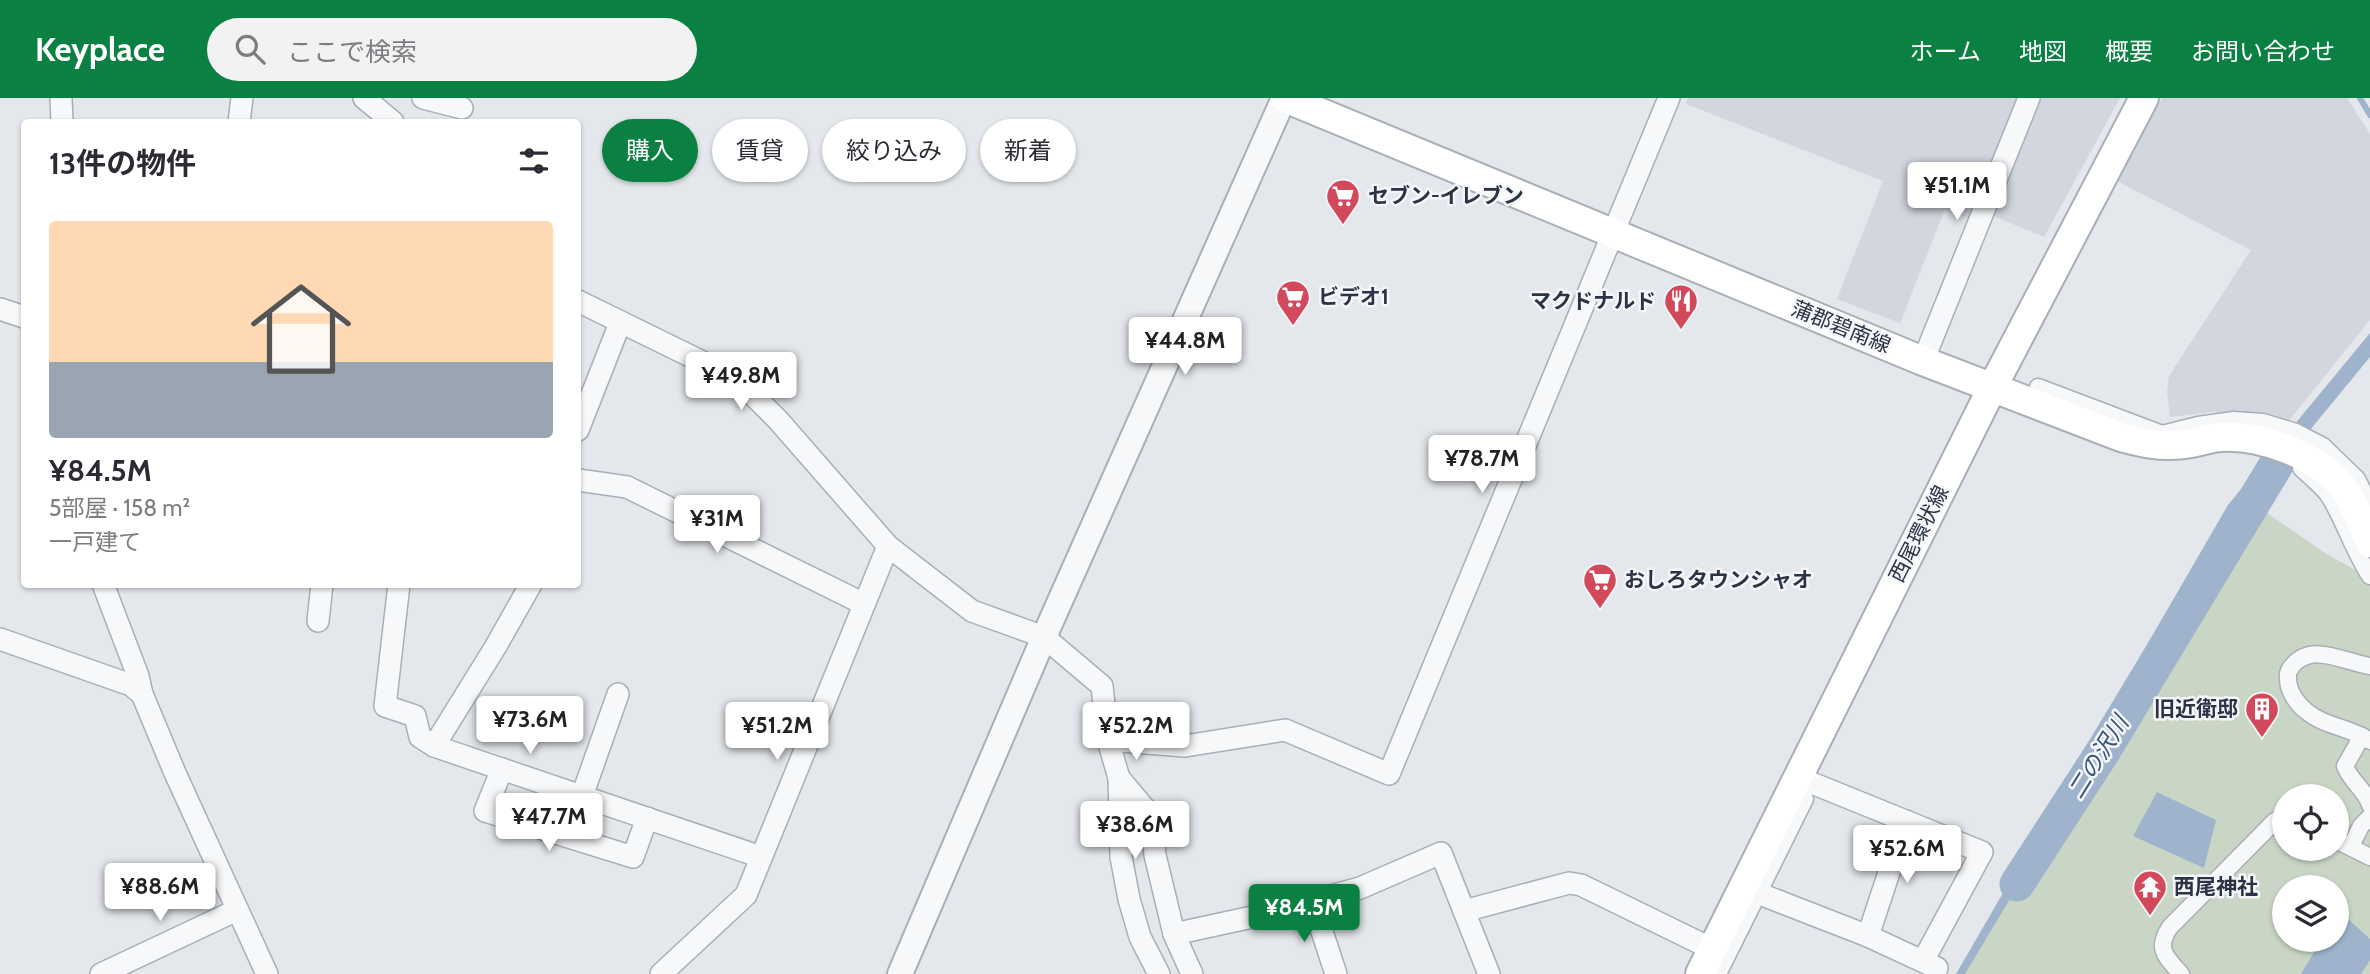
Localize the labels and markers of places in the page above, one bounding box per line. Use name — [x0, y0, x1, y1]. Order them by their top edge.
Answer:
pin: ¥51.1M — [1900, 162, 2014, 222]
supermarket icon: セブン-イレブン — [1324, 177, 1362, 226]
place label: セブン-イレブン — [1368, 183, 1524, 208]
supermarket icon: ビデオ1 — [1274, 278, 1312, 327]
restaurant icon: マクドナルド — [1662, 282, 1700, 331]
place label: ビデオ1 — [1318, 284, 1389, 309]
place label: マクドナルド — [1530, 288, 1656, 313]
pin: ¥44.8M — [1128, 317, 1242, 377]
pin: ¥49.8M — [684, 352, 798, 412]
pin: ¥78.7M — [1425, 436, 1539, 495]
pin: ¥31M — [676, 496, 758, 555]
supermarket icon: おしろタウンシャオ — [1581, 561, 1619, 610]
place label: おしろタウンシャオ — [1624, 567, 1813, 592]
building icon: 旧近衛邸 — [2243, 690, 2281, 739]
pin: ¥73.6M — [473, 696, 587, 756]
place label: 旧近衛邸 — [2154, 696, 2238, 721]
pin: ¥51.2M — [720, 702, 834, 762]
pin: ¥52.2M — [1079, 702, 1193, 762]
pin: ¥47.7M — [492, 794, 606, 853]
pin: ¥38.6M — [1078, 802, 1192, 861]
pin: ¥52.6M — [1850, 826, 1964, 885]
pin: ¥88.6M — [103, 864, 217, 923]
temple icon: 西尾神社 — [2131, 868, 2169, 917]
place label: 西尾神社 — [2174, 874, 2258, 899]
pin: ¥84.5M — [1247, 884, 1361, 944]

